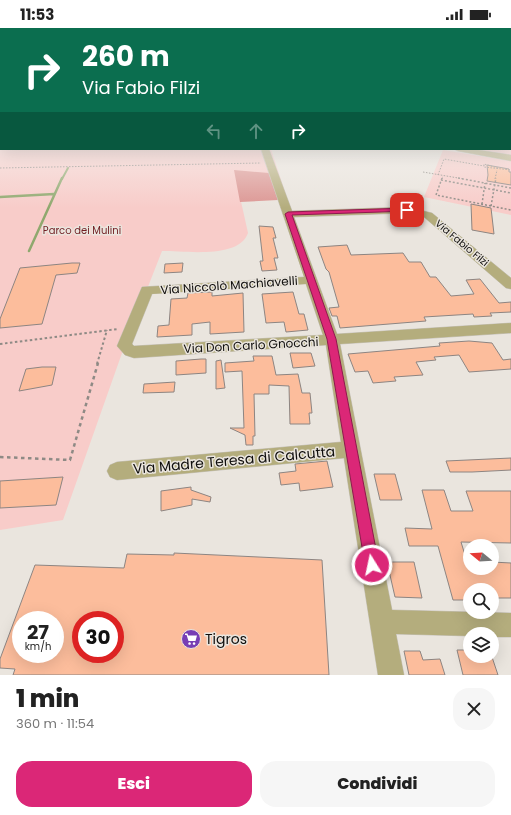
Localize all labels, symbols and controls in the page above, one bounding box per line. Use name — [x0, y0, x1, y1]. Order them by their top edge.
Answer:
text: 11:53 — [20, 4, 54, 25]
text: 260 m — [82, 37, 170, 76]
icon: right — [16, 44, 68, 96]
text: Via Fabio Filzi — [82, 75, 200, 100]
icon: left — [203, 120, 225, 142]
icon: ahead — [245, 120, 267, 142]
icon: right — [287, 120, 309, 142]
pin — [390, 193, 424, 227]
icon: arrive — [396, 199, 418, 221]
street label: Via Fabio Filzi — [432, 216, 492, 270]
park label: Parco dei Mulini — [43, 223, 121, 238]
street label: Via Niccolò Machiavelli — [160, 272, 298, 298]
street label: Via Don Carlo Gnocchi — [183, 333, 319, 357]
street label: Via Madre Teresa di Calcutta — [132, 441, 336, 479]
north arrow — [463, 539, 499, 575]
map controls — [463, 539, 499, 663]
position arrow — [351, 544, 393, 586]
button: search — [463, 583, 499, 619]
speed limit sign: 30 — [72, 611, 124, 663]
text: 27 — [27, 618, 49, 646]
button: layers — [463, 627, 499, 663]
supermarket icon: Tigros — [180, 628, 202, 650]
place label: Tigros — [205, 629, 247, 649]
text: km/h — [25, 639, 51, 654]
text: 1 min — [16, 682, 79, 715]
button: close — [453, 688, 495, 730]
text: 360 m · 11:54 — [16, 714, 94, 733]
button: Esci — [16, 761, 252, 807]
button: Condividi — [260, 761, 495, 807]

